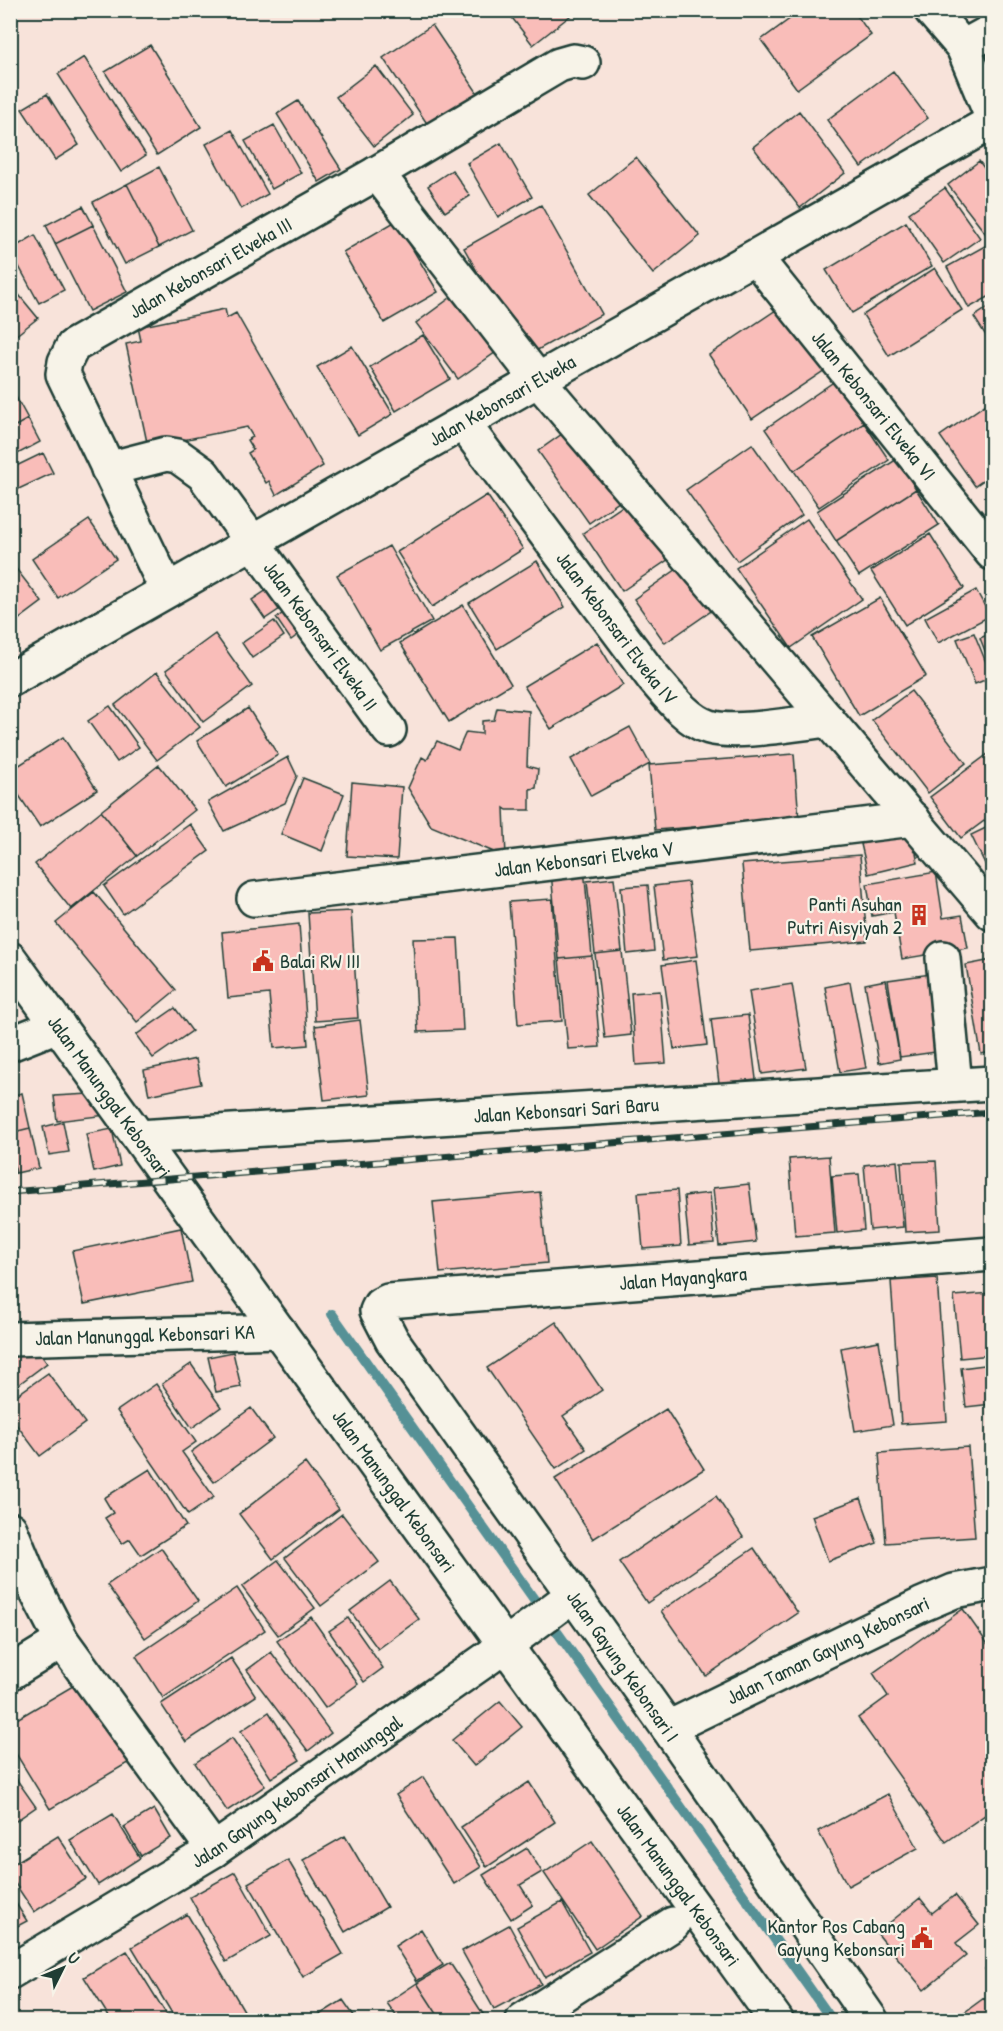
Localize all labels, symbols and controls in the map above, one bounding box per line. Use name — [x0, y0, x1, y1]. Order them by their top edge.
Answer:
street label: Jalan Kebonsari Elveka III — [124, 210, 297, 324]
street label: Jalan Kebonsari Elveka VI — [806, 324, 943, 486]
street label: Jalan Kebonsari Elveka — [424, 347, 580, 452]
street label: Jalan Kebonsari Elveka IV — [550, 546, 684, 710]
street label: Jalan Kebonsari Elveka II — [258, 555, 384, 716]
street label: Jalan Kebonsari Elveka V — [492, 834, 675, 883]
place label: Panti Asuhan Putri Aisyiyah 2 — [787, 890, 903, 940]
building icon: Panti Asuhan Putri Aisyiyah 2 — [907, 903, 931, 927]
place label: Balai RW III — [280, 947, 360, 974]
public building icon: Balai RW III — [251, 949, 275, 973]
street label: Jalan Manunggal Kebonsari — [42, 1010, 178, 1184]
street label: Jalan Kebonsari Sari Baru — [473, 1090, 660, 1129]
street label: Jalan Mayangkara — [618, 1259, 748, 1296]
street label: Jalan Manunggal Kebonsari KA — [35, 1318, 255, 1351]
street label: Jalan Manunggal Kebonsari — [326, 1404, 462, 1578]
street label: Jalan Gayung Kebonsari I — [561, 1585, 686, 1747]
street label: Jalan Taman Gayung Kebonsari — [722, 1589, 933, 1710]
street label: Jalan Gayung Kebonsari Manunggal — [186, 1708, 408, 1874]
street label: Jalan Manunggal Kebonsari — [611, 1798, 747, 1972]
place label: Kantor Pos Cabang Gayung Kebonsari — [768, 1912, 905, 1962]
public building icon: Kantor Pos Cabang Gayung Kebonsari — [910, 1926, 934, 1950]
north arrow — [33, 1938, 93, 1998]
text: U — [63, 1947, 85, 1969]

